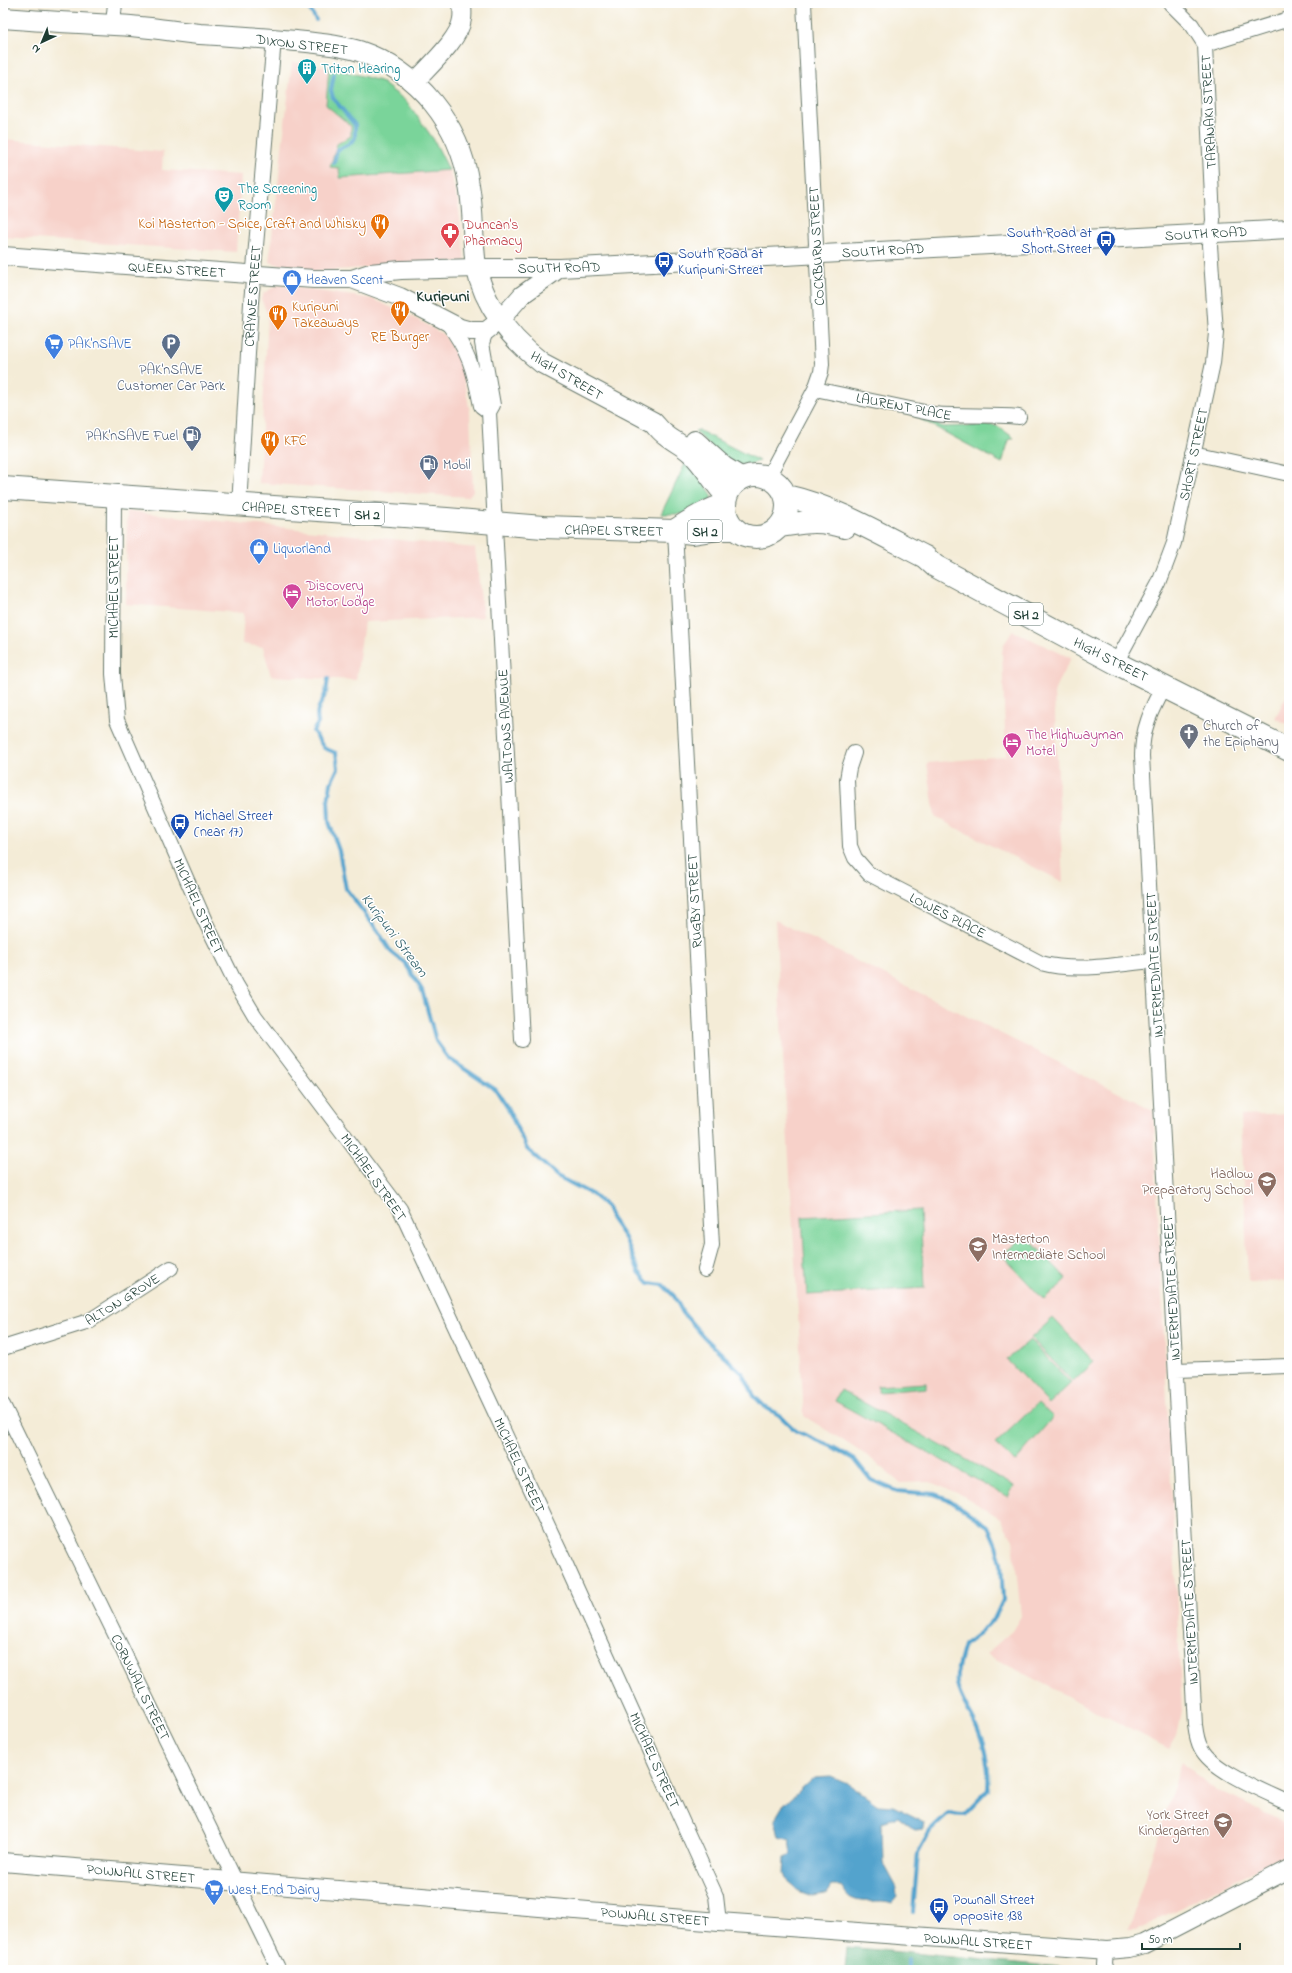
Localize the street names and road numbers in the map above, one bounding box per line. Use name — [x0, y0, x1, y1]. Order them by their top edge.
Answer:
street label: DIXON STREET — [254, 29, 349, 62]
street label: TARANAKI STREET — [1196, 54, 1223, 170]
street label: COCKBURN STREET — [804, 186, 831, 306]
street label: SOUTH ROAD — [1164, 222, 1248, 247]
street label: SOUTH ROAD — [841, 239, 925, 264]
street label: CRAYNE STREET — [239, 245, 268, 348]
street label: QUEEN STREET — [128, 257, 226, 284]
street label: SOUTH ROAD — [518, 257, 601, 280]
street label: HIGH STREET — [526, 346, 607, 406]
street label: LAURENT PLACE — [854, 388, 953, 427]
street label: SHORT STREET — [1174, 406, 1215, 503]
street label: CHAPEL STREET — [241, 497, 341, 524]
road number: SH 2 — [350, 503, 384, 525]
street label: CHAPEL STREET — [564, 520, 663, 543]
road number: SH 2 — [688, 520, 722, 542]
street label: MICHAEL STREET — [104, 535, 125, 639]
road number: SH 2 — [1009, 603, 1043, 625]
street label: HIGH STREET — [1069, 632, 1151, 688]
street label: WALTONS AVENUE — [493, 668, 520, 784]
street label: RUGBY STREET — [683, 853, 708, 949]
street label: MICHAEL STREET — [167, 855, 228, 958]
street label: LOWES PLACE — [905, 888, 989, 945]
street label: INTERMEDIATE STREET — [1141, 892, 1170, 1038]
street label: MICHAEL STREET — [335, 1130, 411, 1226]
street label: INTERMEDIATE STREET — [1158, 1215, 1187, 1361]
street label: ALTON GROVE — [81, 1269, 164, 1332]
street label: MICHAEL STREET — [487, 1414, 550, 1517]
street label: INTERMEDIATE STREET — [1176, 1539, 1205, 1685]
street label: CORNWALL STREET — [105, 1631, 174, 1744]
street label: MICHAEL STREET — [623, 1709, 684, 1812]
street label: POWNALL STREET — [86, 1859, 196, 1890]
street label: POWNALL STREET — [600, 1902, 710, 1933]
street label: POWNALL STREET — [923, 1928, 1033, 1957]

